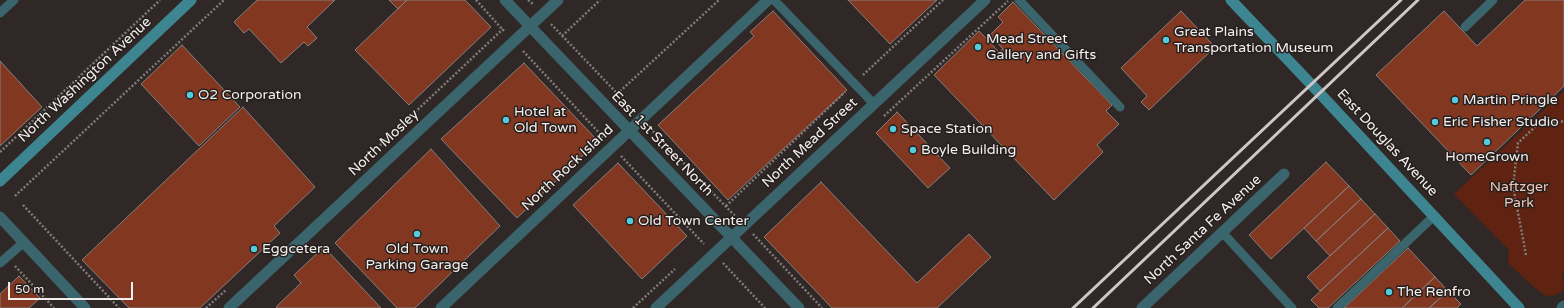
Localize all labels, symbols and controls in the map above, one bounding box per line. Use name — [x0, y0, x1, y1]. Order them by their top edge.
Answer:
street label: North Washington Avenue — [15, 14, 155, 146]
place label: Great Plains Transportation Museum — [1174, 24, 1333, 56]
place label: Mead Street Gallery and Gifts — [986, 31, 1096, 64]
marker: Great Plains Transportation Museum — [1161, 35, 1171, 45]
marker: Mead Street Gallery and Gifts — [973, 42, 983, 52]
street label: East Douglas Avenue — [1333, 86, 1441, 200]
place label: O2 Corporation — [198, 87, 301, 103]
street label: East 1st Street North — [608, 88, 716, 200]
marker: O2 Corporation — [185, 90, 195, 100]
place label: Martin Pringle — [1463, 92, 1558, 108]
street label: North Mead Street — [759, 95, 861, 191]
marker: Martin Pringle — [1450, 95, 1460, 105]
place label: Hotel at Old Town — [514, 104, 577, 136]
street label: North Mosley — [345, 106, 423, 180]
place label: Eric Fisher Studio — [1443, 114, 1559, 130]
marker: Hotel at Old Town — [501, 115, 511, 125]
marker: Eric Fisher Studio — [1430, 117, 1440, 127]
street label: North Rock Island — [519, 121, 617, 215]
place label: Space Station — [901, 121, 992, 137]
marker: Space Station — [888, 124, 898, 134]
marker: HomeGrown — [1482, 137, 1492, 147]
place label: Boyle Building — [921, 142, 1016, 158]
marker: Boyle Building — [908, 145, 918, 155]
place label: HomeGrown — [1445, 149, 1529, 165]
street label: North Santa Fe Avenue — [1141, 171, 1265, 289]
park label: Naftzger Park — [1490, 179, 1548, 212]
place label: Old Town Center — [638, 213, 749, 229]
marker: Old Town Center — [625, 216, 635, 226]
marker: Old Town Parking Garage — [412, 229, 422, 239]
place label: Eggcetera — [262, 241, 330, 257]
place label: Old Town Parking Garage — [366, 241, 468, 274]
marker: Eggcetera — [249, 244, 259, 254]
scale bar — [10, 274, 135, 300]
text: 50 m — [15, 282, 44, 296]
place label: The Renfro — [1397, 284, 1471, 300]
marker: The Renfro — [1384, 287, 1394, 297]

